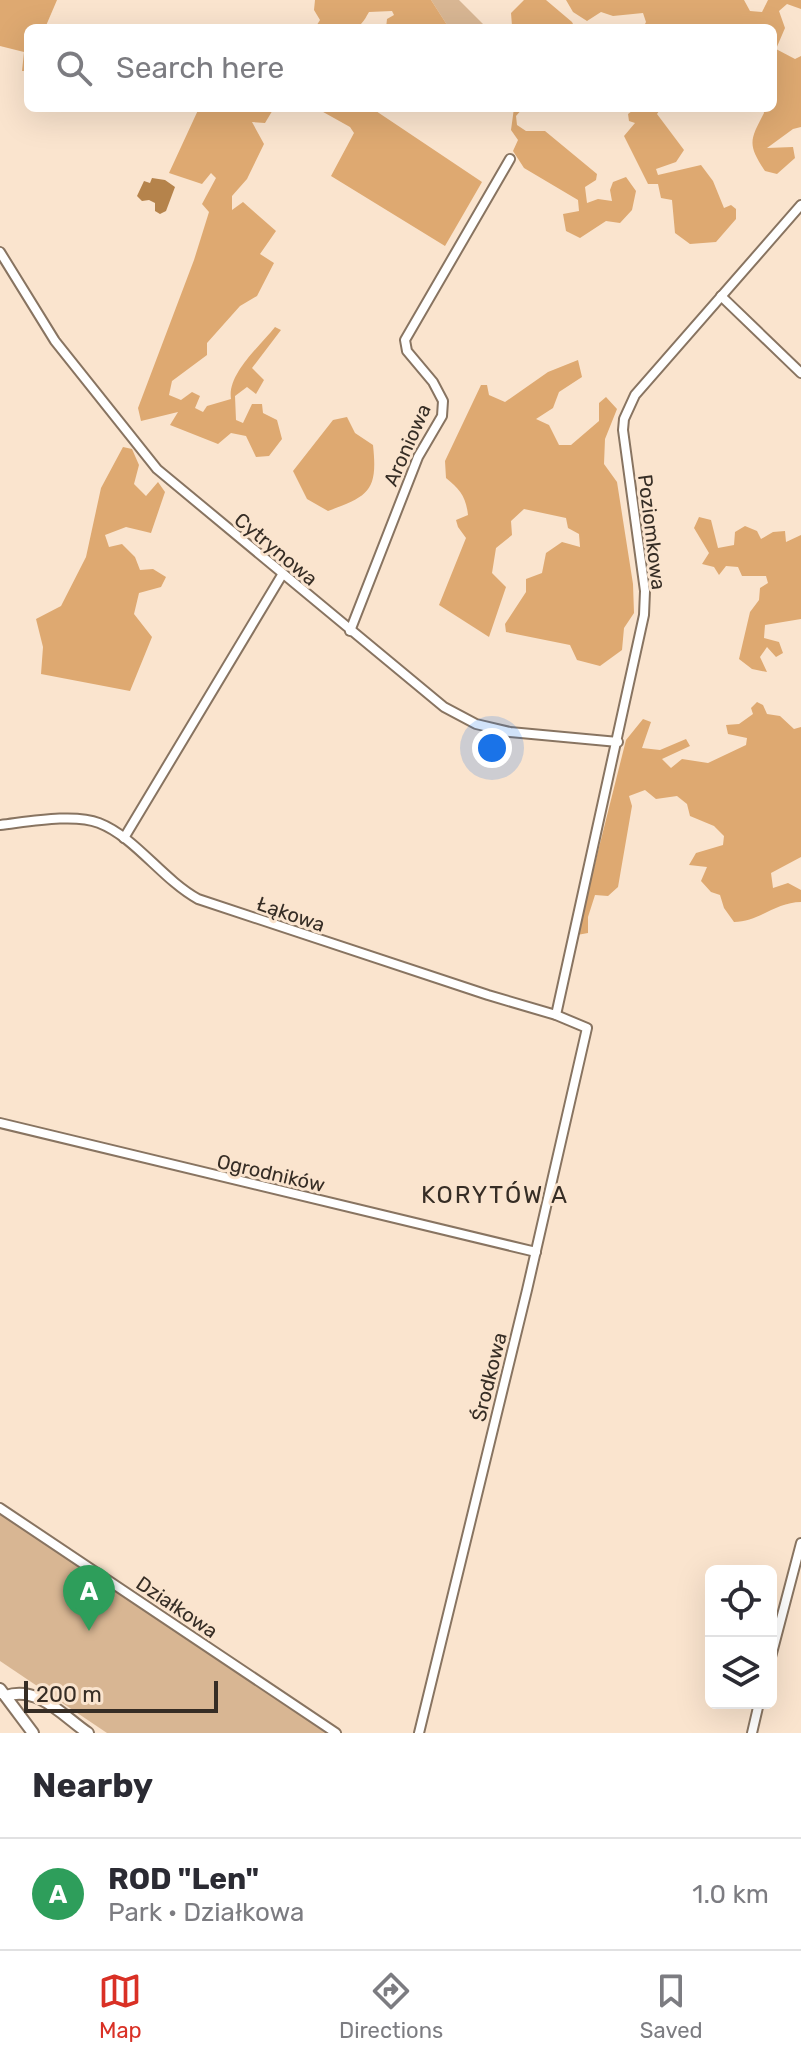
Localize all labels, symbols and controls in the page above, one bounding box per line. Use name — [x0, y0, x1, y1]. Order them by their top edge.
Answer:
search box — [24, 24, 777, 112]
icon: search — [52, 46, 96, 90]
text: Search here — [116, 50, 284, 86]
street label: Aroniowa — [378, 400, 436, 490]
street label: Poziomkowa — [633, 473, 671, 591]
street label: Cytrynowa — [230, 507, 322, 591]
your location — [472, 728, 512, 768]
street label: Łąkowa — [254, 891, 328, 937]
street label: Ogrodników — [215, 1149, 327, 1197]
district label: KORYTÓW A — [421, 1181, 569, 1209]
street label: Środkowa — [466, 1330, 512, 1424]
pin: A — [63, 1565, 115, 1631]
map controls — [705, 1565, 777, 1709]
button: locate — [705, 1565, 777, 1637]
street label: Działkowa — [132, 1571, 222, 1643]
button: layers — [705, 1637, 777, 1709]
scale bar — [24, 1677, 218, 1713]
text: 200 m — [36, 1681, 102, 1708]
text: Nearby — [32, 1765, 153, 1806]
text: ROD "Len" — [108, 1861, 259, 1897]
text: A — [49, 1879, 67, 1910]
text: 1.0 km — [692, 1879, 769, 1910]
text: Park · Działkowa — [108, 1897, 304, 1928]
tab: Map — [98, 1969, 142, 2044]
tab: Directions — [339, 1969, 443, 2044]
tab: Saved — [640, 1969, 703, 2044]

